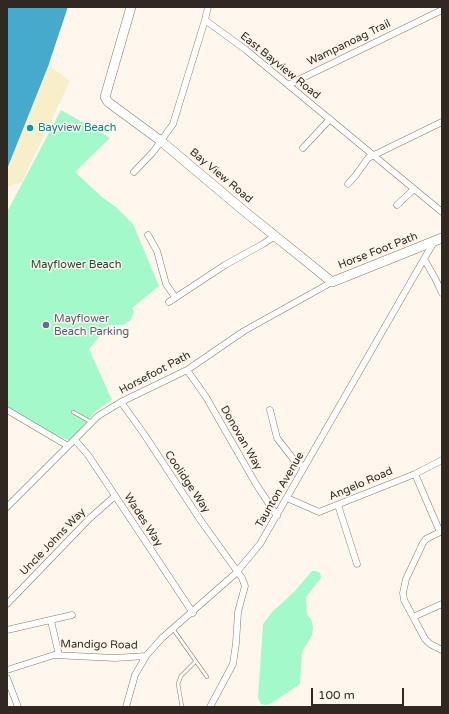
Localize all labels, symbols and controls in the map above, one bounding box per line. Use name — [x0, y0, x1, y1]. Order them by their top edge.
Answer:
street label: Wampanoag Trail — [305, 17, 393, 69]
street label: East Bayview Road — [237, 30, 323, 102]
place label: Bayview Beach — [38, 121, 116, 135]
marker: Bayview Beach — [25, 123, 35, 133]
street label: Bay View Road — [187, 146, 255, 206]
street label: Horse Foot Path — [336, 230, 420, 272]
park label: Mayflower Beach — [31, 258, 121, 272]
place label: Mayflower Beach Parking — [54, 312, 129, 338]
marker: Mayflower Beach Parking — [41, 320, 51, 330]
street label: Horsefoot Path — [117, 349, 193, 397]
street label: Donovan Way — [217, 403, 265, 473]
street label: Coolidge Way — [161, 448, 213, 516]
street label: Taunton Avenue — [253, 450, 307, 530]
street label: Angelo Road — [327, 465, 395, 503]
street label: Wades Way — [121, 491, 165, 549]
street label: Uncle Johns Way — [17, 506, 89, 578]
street label: Mandigo Road — [60, 638, 138, 652]
scale bar — [313, 680, 406, 706]
text: 100 m — [318, 688, 355, 702]

